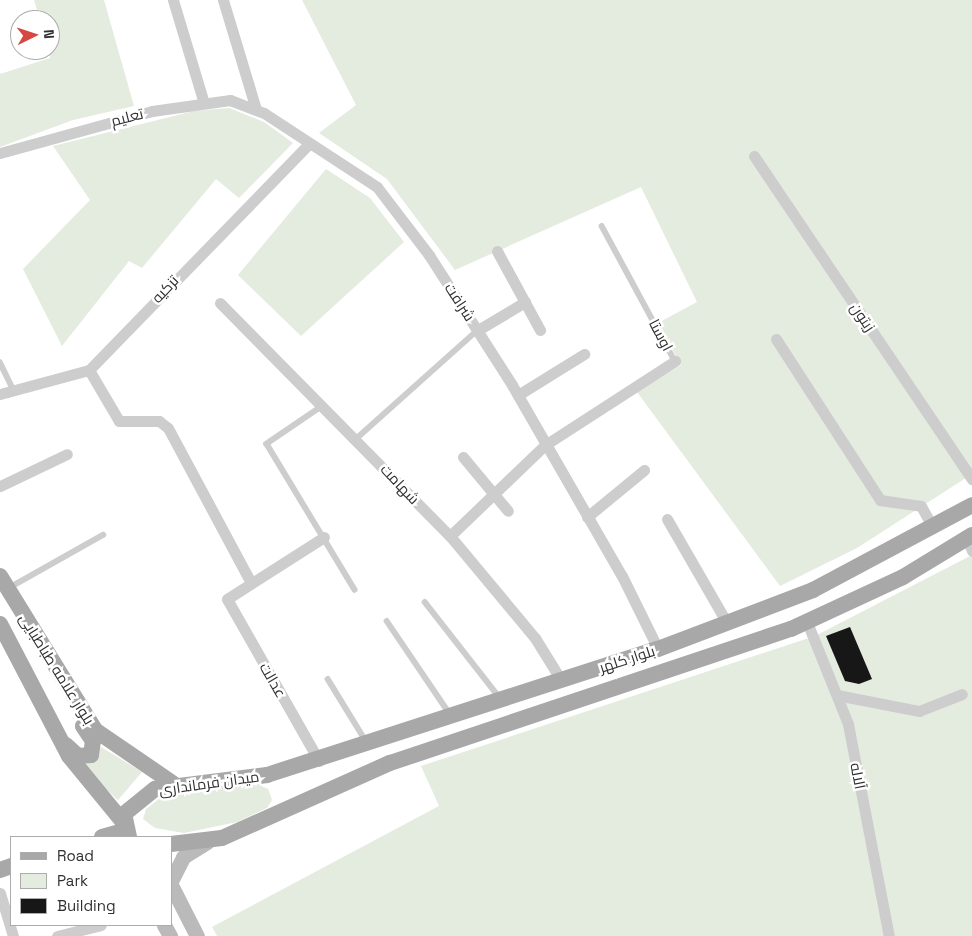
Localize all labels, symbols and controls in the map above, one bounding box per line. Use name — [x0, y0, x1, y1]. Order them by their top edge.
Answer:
north arrow — [10, 10, 60, 60]
text: N — [40, 29, 58, 39]
street label: تعلیم — [109, 104, 145, 130]
street label: تزکیه — [148, 272, 182, 306]
street label: شرافت — [441, 279, 479, 325]
street label: زیتون — [847, 299, 879, 335]
street label: اوستا — [645, 316, 677, 354]
street label: شهامت — [377, 460, 423, 508]
street label: بلوار علامه طباطبایی — [16, 610, 98, 728]
street label: بلوار کلهر — [597, 642, 657, 676]
street label: عدالت — [256, 659, 290, 701]
street label: آلاله — [847, 761, 869, 791]
street label: میدان فرمانداری — [158, 767, 260, 799]
legend — [10, 836, 172, 926]
text: Road — [57, 846, 94, 865]
text: Park — [57, 871, 88, 890]
text: Building — [57, 896, 116, 915]

